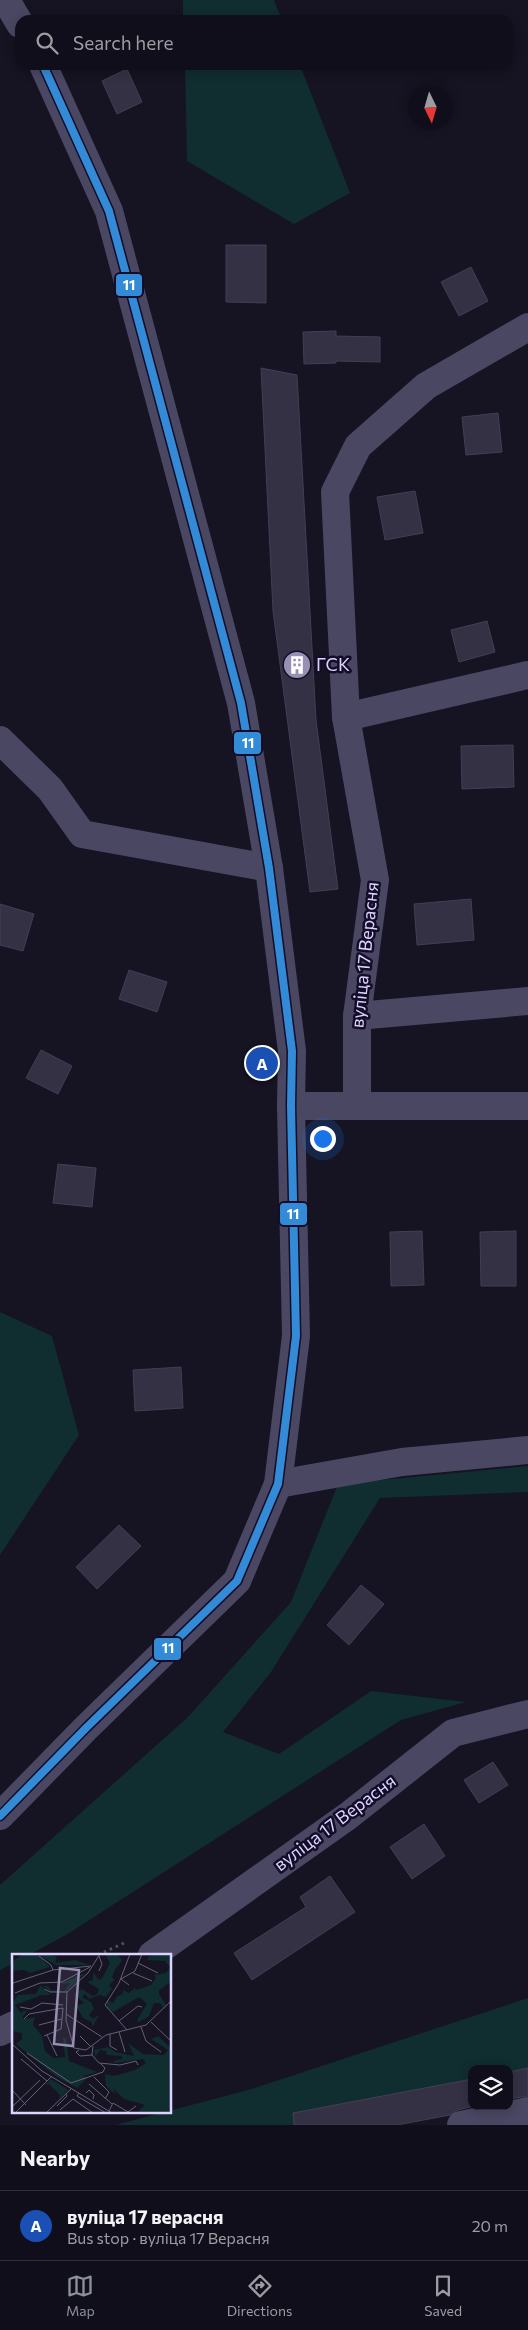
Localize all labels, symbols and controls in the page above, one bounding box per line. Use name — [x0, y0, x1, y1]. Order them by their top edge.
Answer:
search box — [15, 15, 513, 70]
icon: search — [33, 29, 61, 57]
text: Search here — [73, 31, 173, 54]
north arrow — [408, 85, 453, 130]
line badge: 11 — [115, 273, 143, 297]
text: 11 — [123, 276, 135, 293]
building icon: ГСК — [282, 650, 312, 680]
place label: ГСК — [316, 653, 350, 675]
line badge: 11 — [233, 731, 262, 755]
text: 11 — [242, 734, 254, 751]
street label: вуліца 17 Верасня — [345, 881, 383, 1029]
pin: A — [246, 1044, 278, 1082]
your location — [310, 1126, 336, 1152]
line badge: 11 — [279, 1202, 308, 1226]
text: 11 — [287, 1205, 299, 1222]
line badge: 11 — [153, 1637, 182, 1661]
text: 11 — [162, 1639, 174, 1656]
street label: вуліца 17 Верасня — [269, 1769, 400, 1875]
inset map — [12, 1954, 171, 2112]
map controls — [468, 2065, 513, 2110]
button: layers — [468, 2065, 513, 2110]
text: Nearby — [20, 2145, 90, 2170]
text: вуліца 17 верасня — [67, 2205, 223, 2228]
text: A — [30, 2216, 42, 2235]
text: 20 m — [472, 2216, 508, 2235]
text: Bus stop · вуліца 17 Верасня — [67, 2228, 270, 2247]
tab: Map — [66, 2272, 95, 2319]
tab: Directions — [227, 2272, 292, 2319]
tab: Saved — [424, 2272, 462, 2319]

